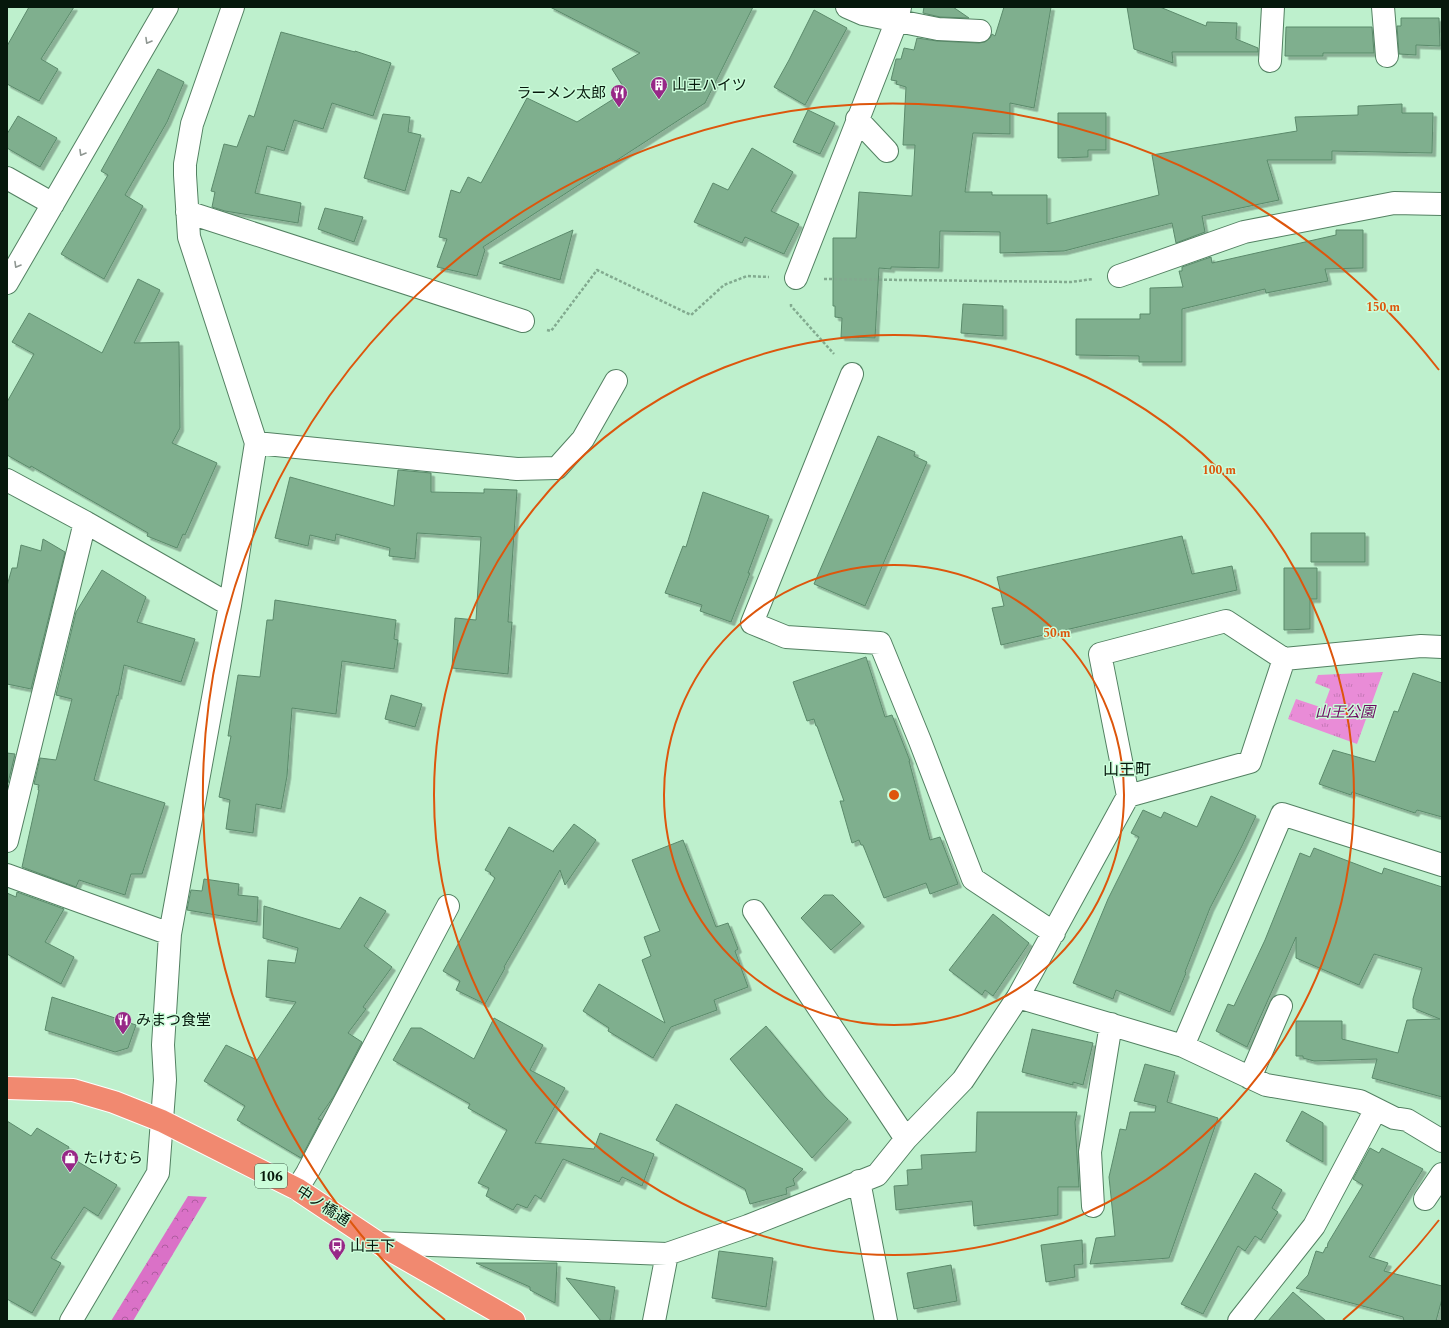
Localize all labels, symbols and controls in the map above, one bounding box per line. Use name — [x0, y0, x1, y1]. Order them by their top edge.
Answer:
one-way arrow — [145, 37, 152, 44]
place label: 山王ハイツ — [672, 74, 747, 97]
building icon: 山王ハイツ — [649, 75, 669, 100]
place label: ラーメン太郎 — [517, 82, 606, 105]
restaurant icon: ラーメン太郎 — [609, 83, 629, 108]
one-way arrow — [80, 149, 87, 156]
one-way arrow — [15, 261, 22, 269]
text: 150 m — [1366, 298, 1400, 317]
text: 100 m — [1202, 461, 1236, 480]
text: 50 m — [1043, 624, 1071, 643]
park label: 山王公園 — [1315, 701, 1377, 724]
district label: 山王町 — [1103, 758, 1151, 782]
centre of rings — [887, 788, 901, 802]
place label: みまつ食堂 — [136, 1009, 211, 1032]
restaurant icon: みまつ食堂 — [113, 1010, 133, 1035]
place label: たけむら — [83, 1147, 143, 1170]
shop icon: たけむら — [60, 1148, 80, 1173]
road number: 106 — [255, 1164, 287, 1188]
street label: 中ノ橋通 — [292, 1180, 354, 1232]
place label: 山王下 — [350, 1235, 395, 1258]
bus stop icon: 山王下 — [327, 1236, 347, 1261]

